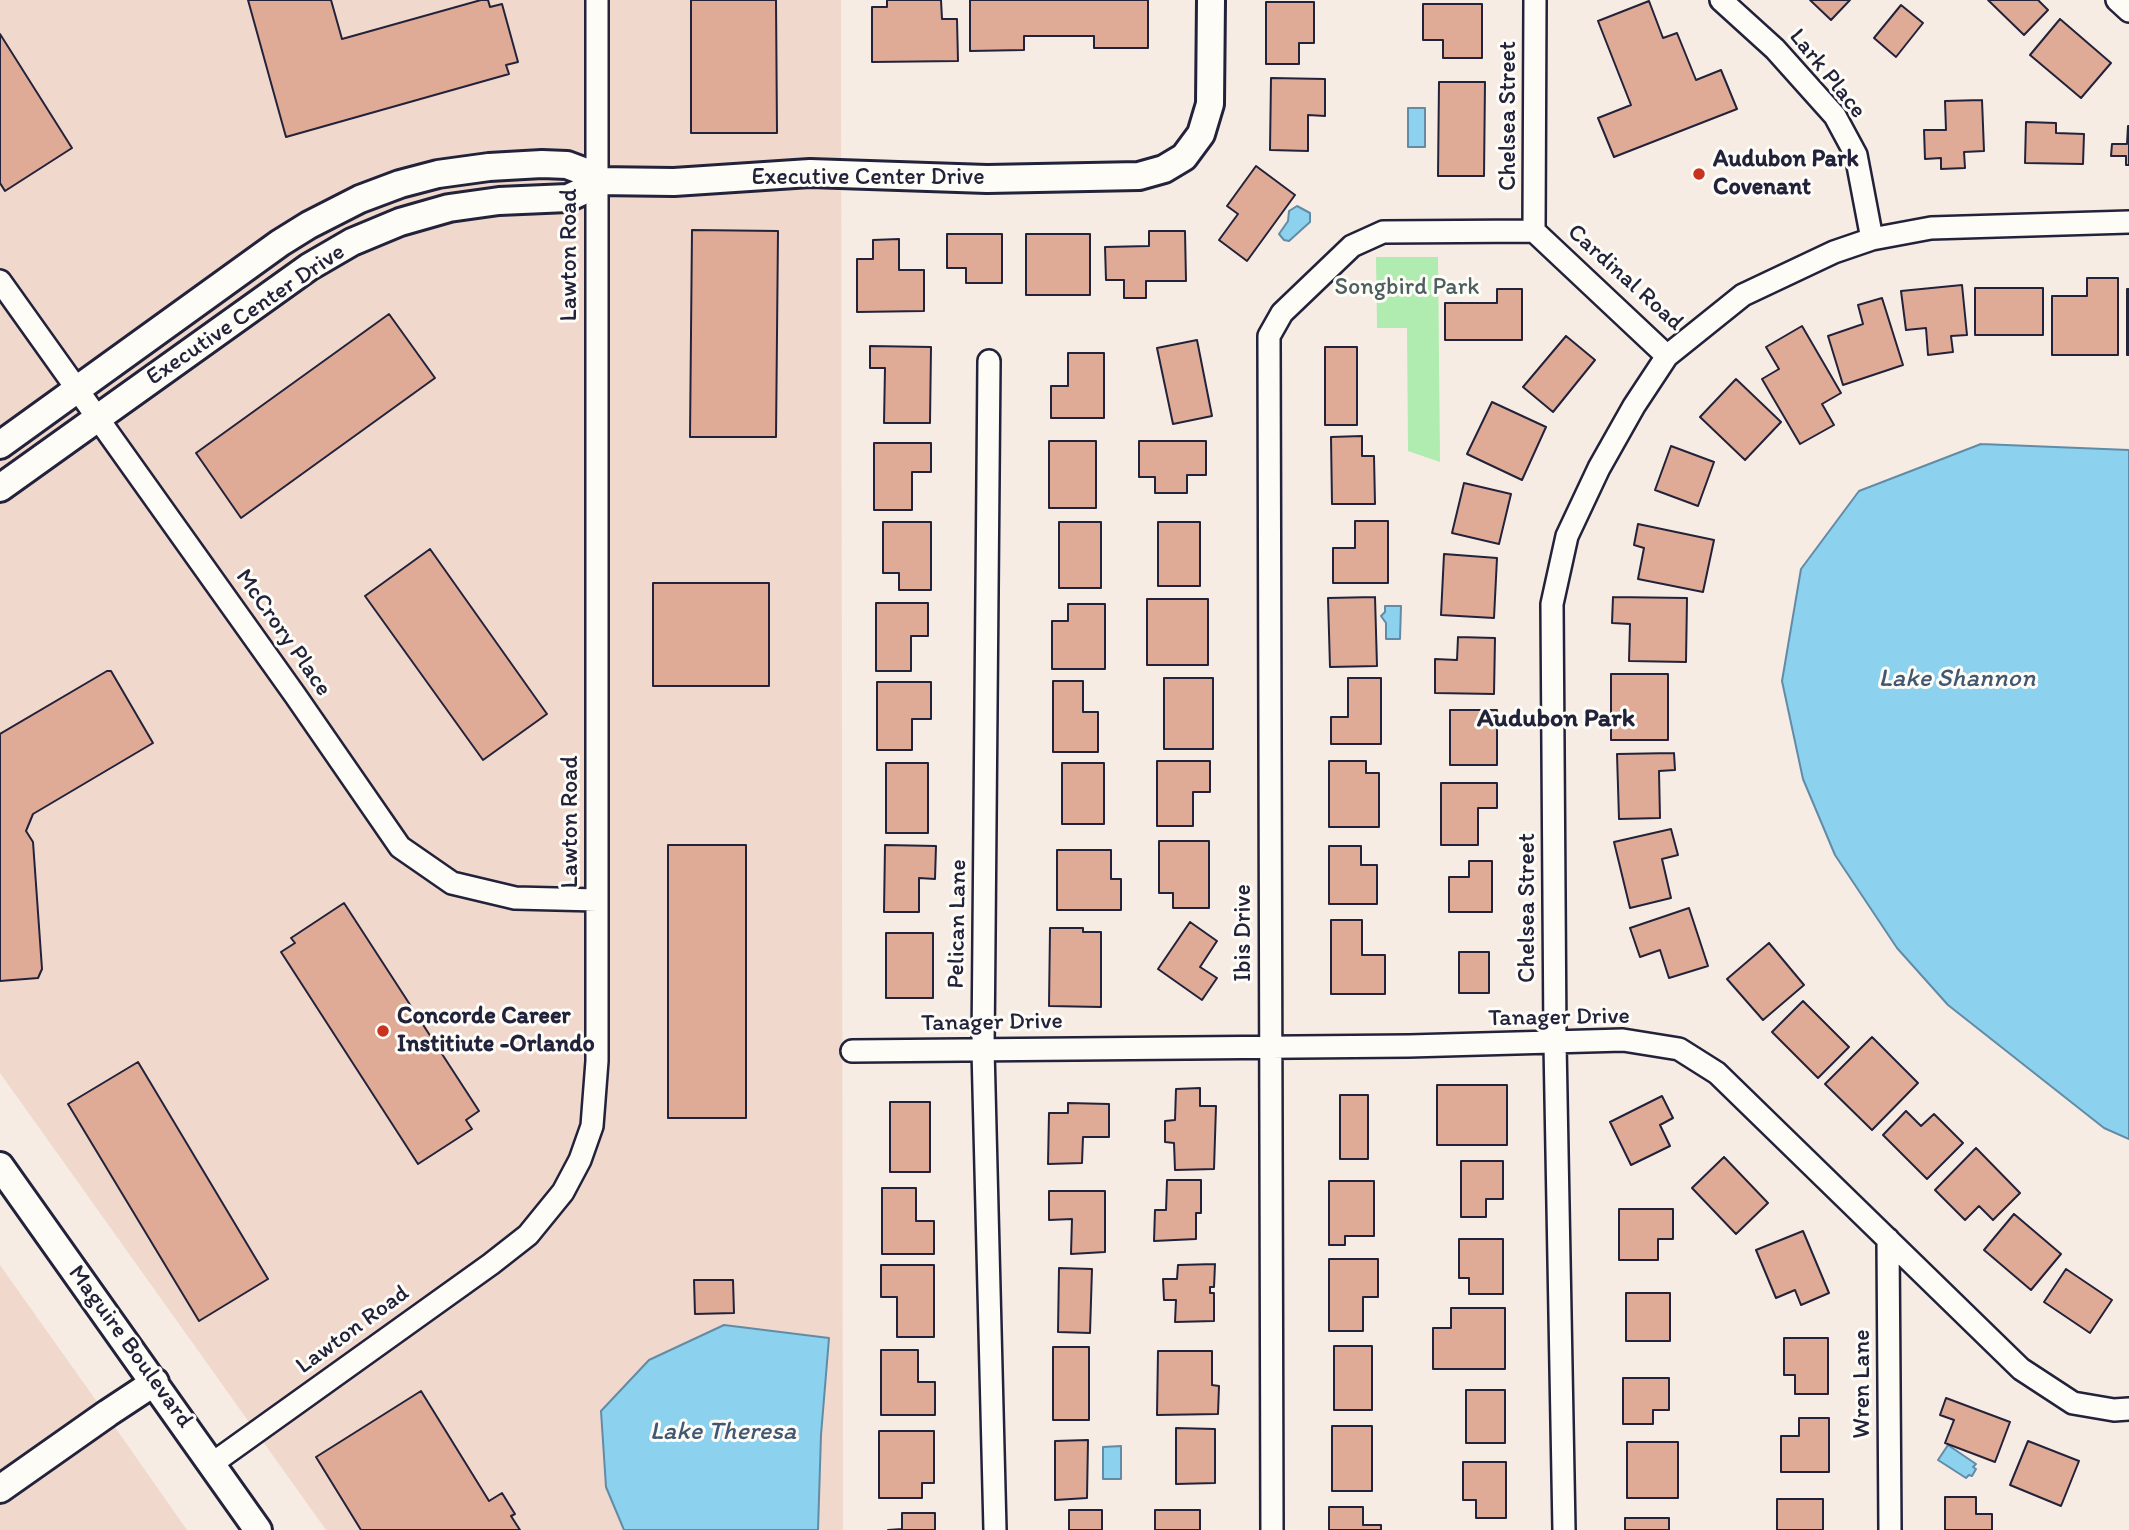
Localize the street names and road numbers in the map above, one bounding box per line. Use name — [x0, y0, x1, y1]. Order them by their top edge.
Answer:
street label: Lark Place — [1782, 23, 1872, 125]
street label: Chelsea Street — [1495, 41, 1523, 191]
street label: Executive Center Drive — [751, 164, 985, 192]
street label: Lawton Road — [556, 189, 584, 321]
street label: Cardinal Road — [1561, 218, 1689, 338]
street label: Executive Center Drive — [141, 238, 351, 392]
street label: McCrory Place — [229, 564, 337, 702]
street label: Lawton Road — [557, 756, 585, 888]
street label: Chelsea Street — [1514, 833, 1542, 983]
street label: Pelican Lane — [942, 859, 974, 989]
street label: Ibis Drive — [1230, 884, 1258, 982]
street label: Tanager Drive — [1488, 1002, 1630, 1034]
street label: Tanager Drive — [921, 1007, 1063, 1039]
street label: Maguire Boulevard — [61, 1260, 199, 1434]
street label: Lawton Road — [291, 1279, 415, 1381]
street label: Wren Lane — [1849, 1329, 1877, 1439]

